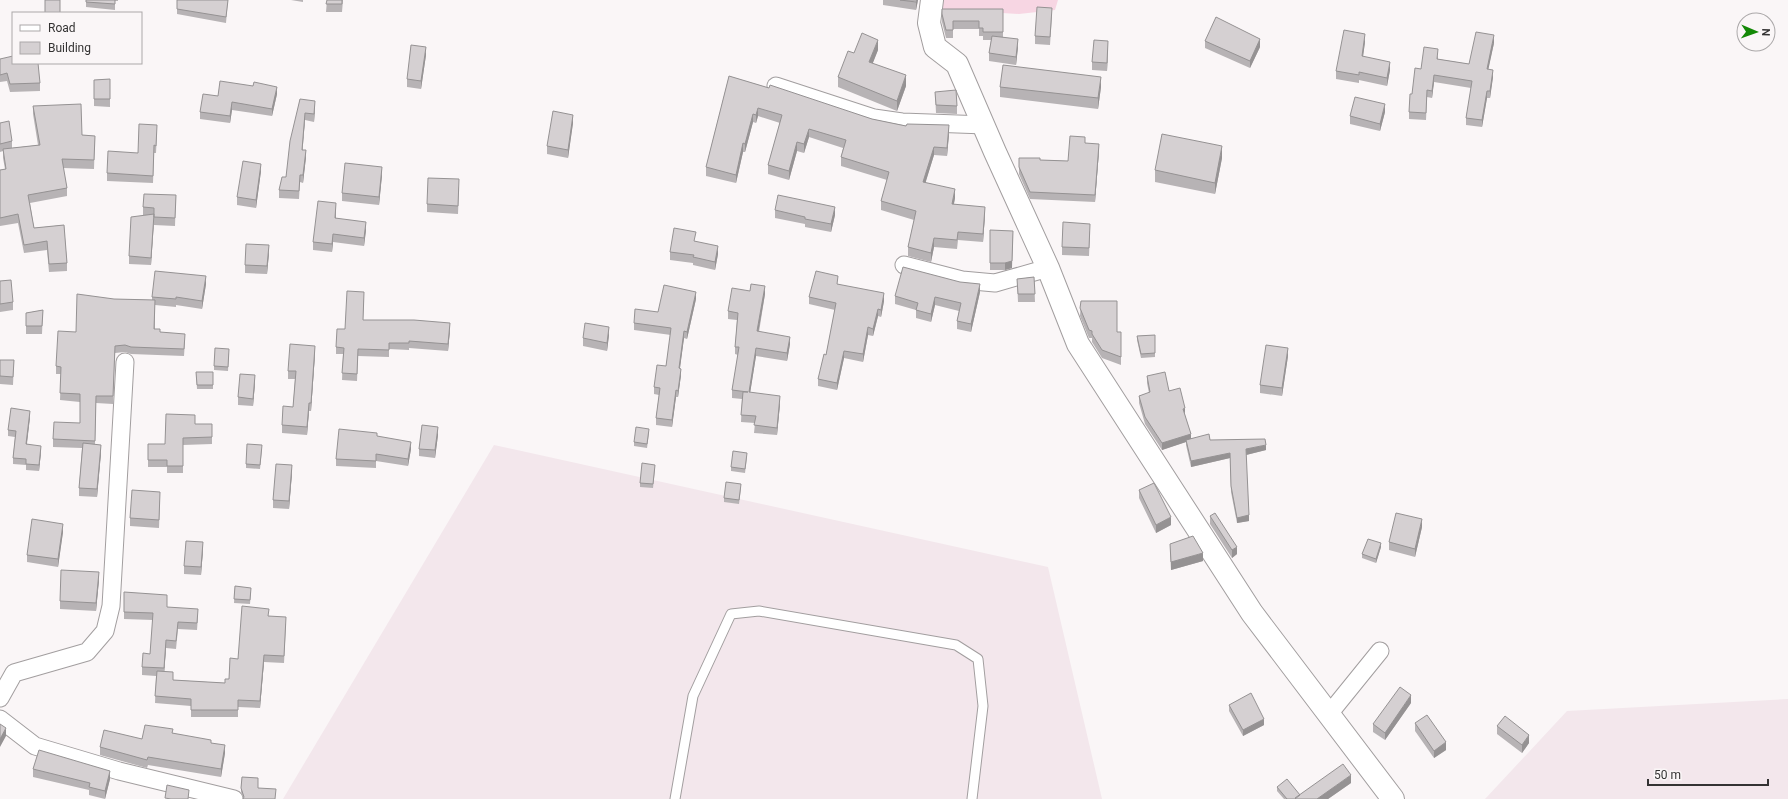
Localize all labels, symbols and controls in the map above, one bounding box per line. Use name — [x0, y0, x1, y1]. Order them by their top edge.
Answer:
legend — [12, 12, 142, 64]
north arrow — [1736, 12, 1776, 52]
text: Road — [48, 21, 76, 35]
text: N — [1759, 28, 1772, 37]
text: Building — [48, 41, 91, 55]
scale bar — [1648, 761, 1768, 787]
text: 50 m — [1654, 768, 1681, 782]

